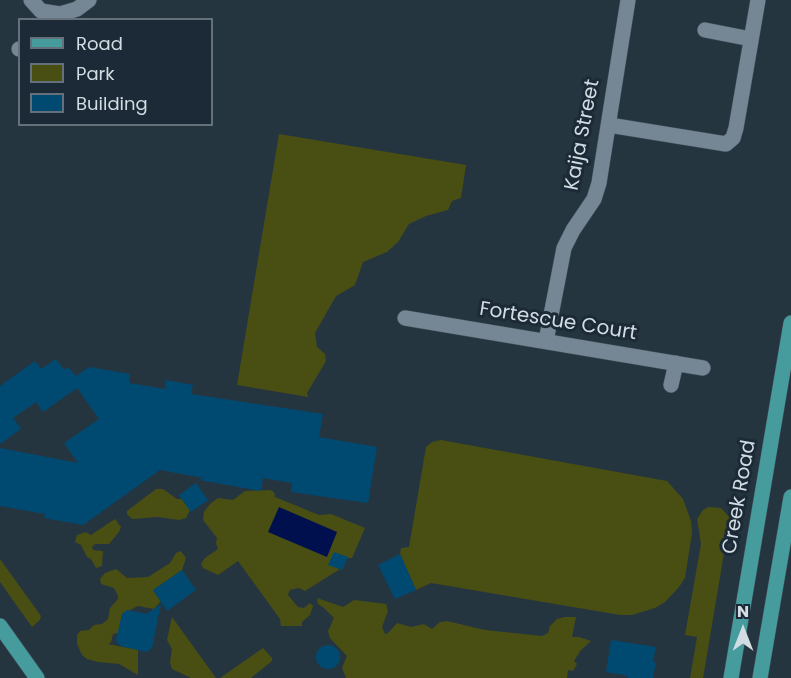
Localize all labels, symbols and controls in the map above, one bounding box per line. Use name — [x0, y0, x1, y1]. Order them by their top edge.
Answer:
legend — [18, 18, 213, 126]
text: Road — [76, 31, 123, 56]
text: Park — [76, 61, 115, 86]
street label: Kaija Street — [560, 77, 606, 193]
text: Building — [76, 91, 148, 116]
street label: Fortescue Court — [478, 298, 638, 346]
street label: Creek Road — [718, 438, 762, 556]
north arrow — [713, 600, 773, 660]
text: N — [737, 600, 749, 623]

